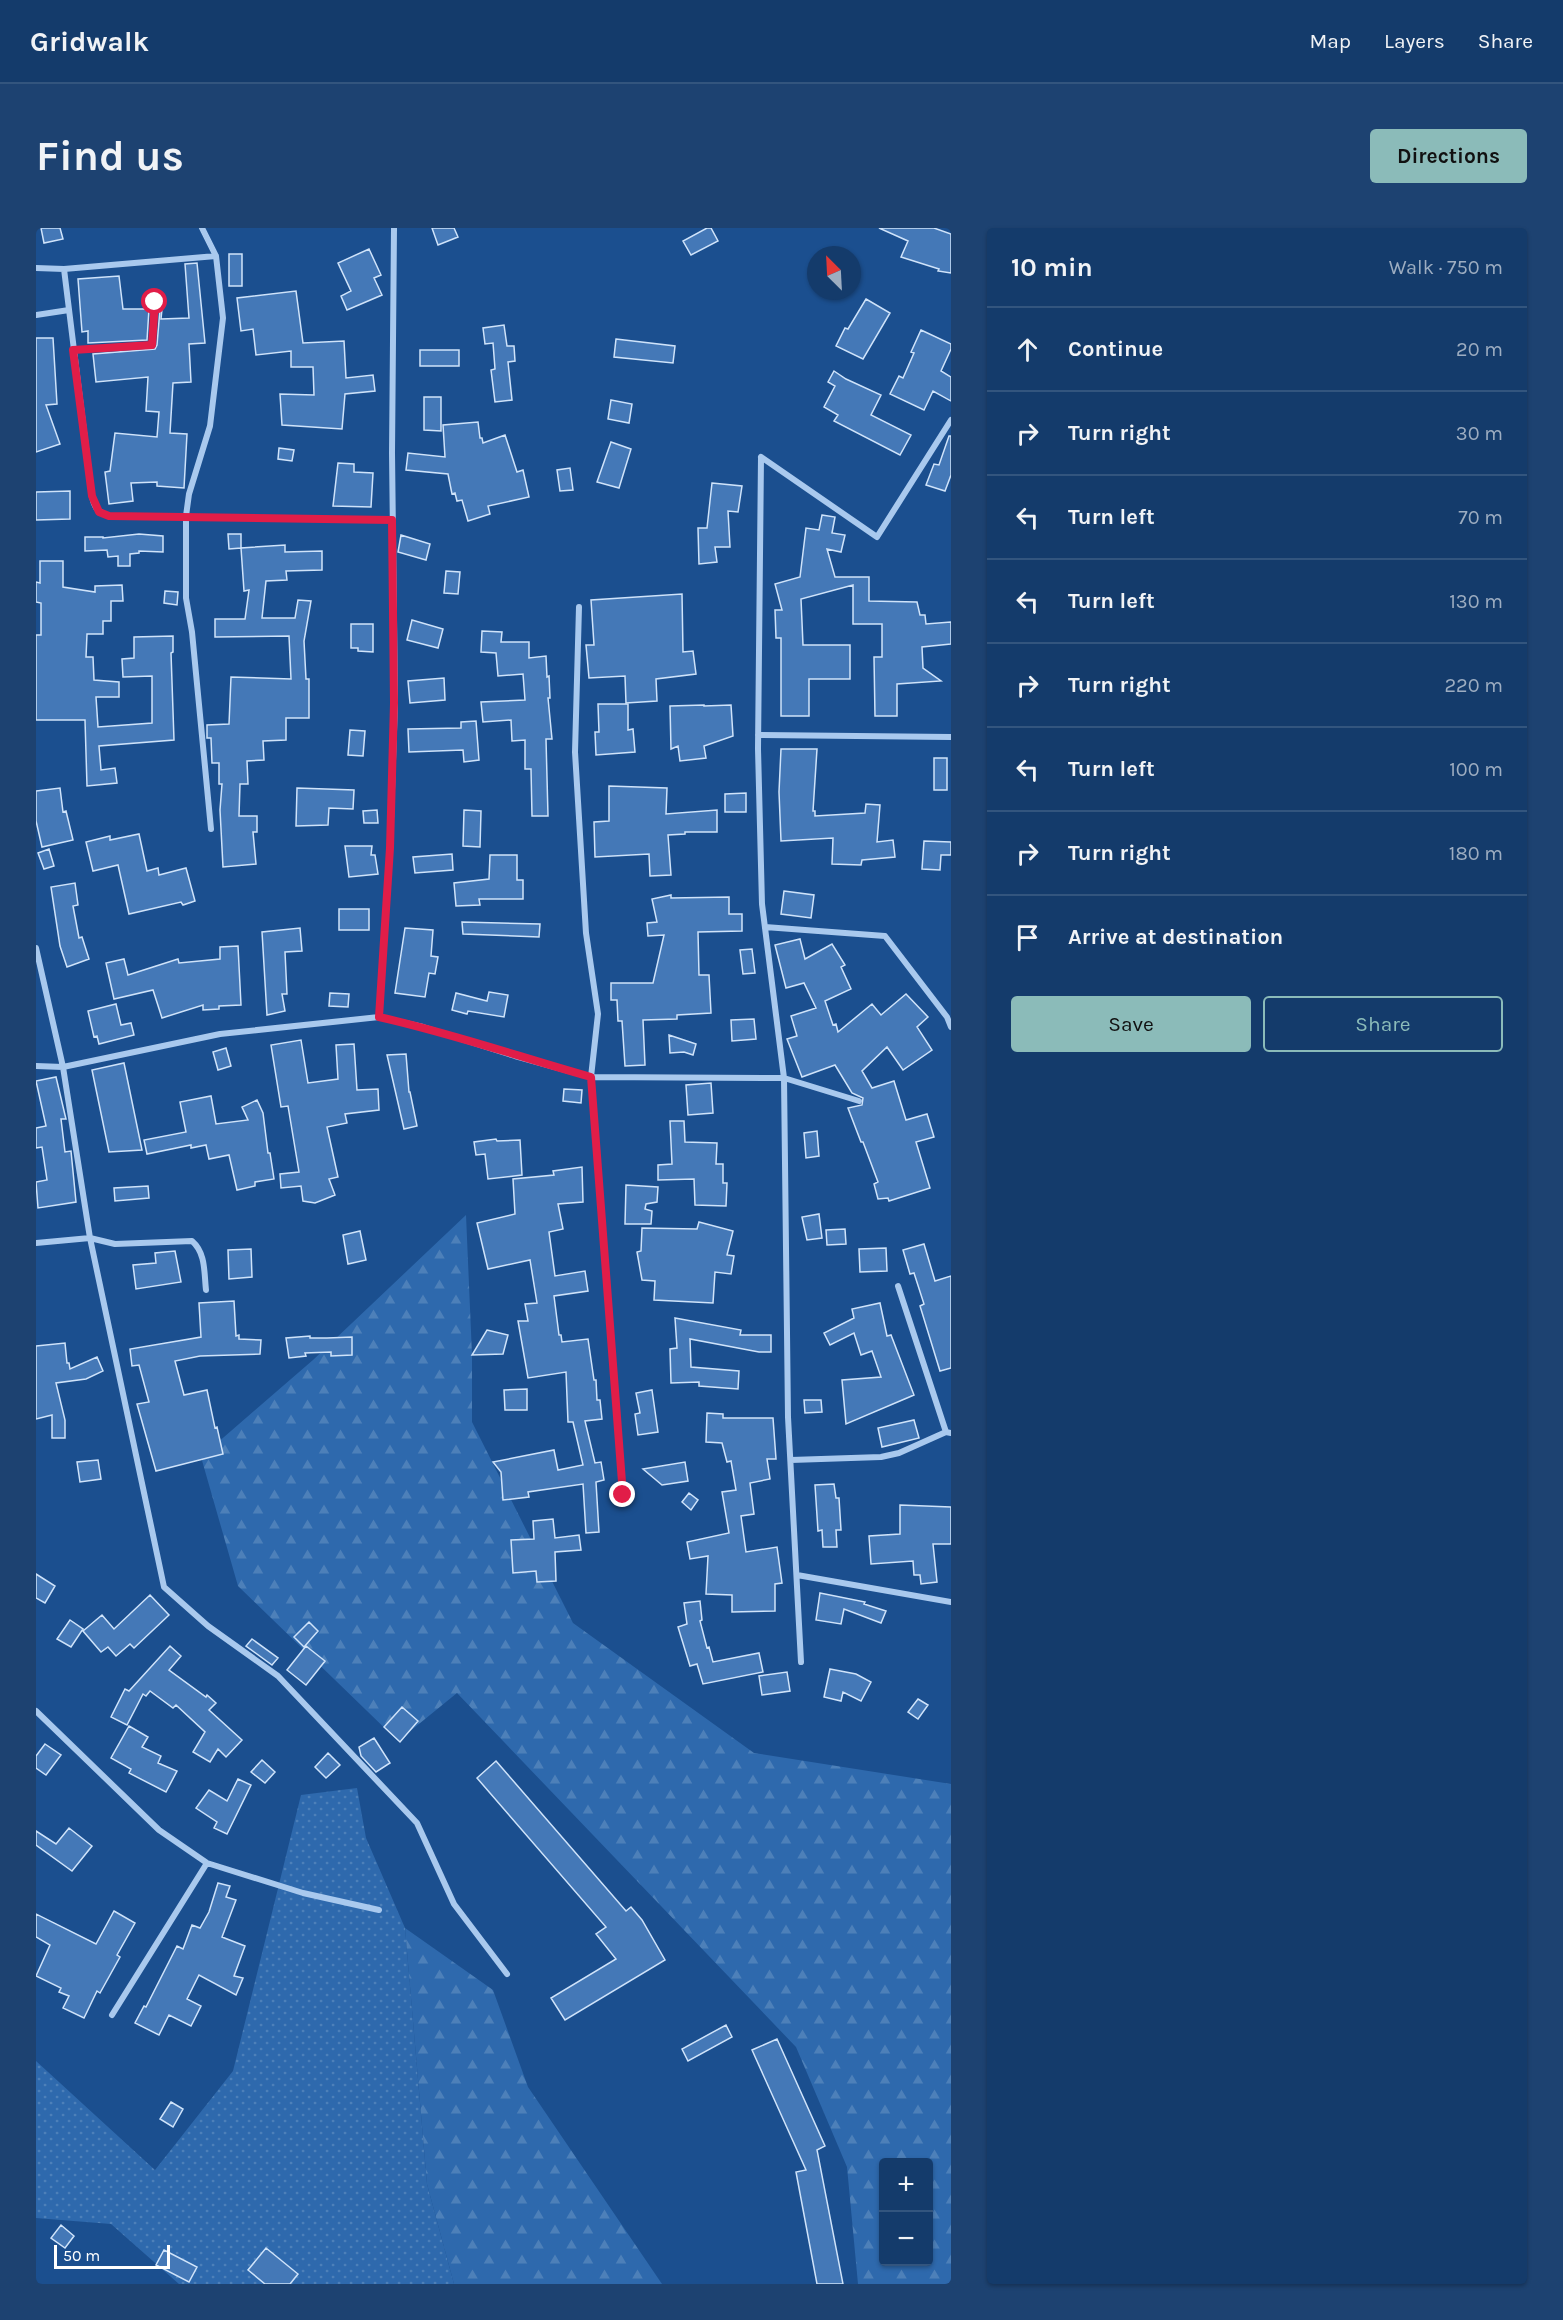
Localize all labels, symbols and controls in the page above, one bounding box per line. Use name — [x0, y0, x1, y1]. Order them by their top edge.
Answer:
text: Gridwalk — [30, 25, 149, 58]
text: Map — [1309, 29, 1351, 53]
text: Layers — [1384, 29, 1445, 53]
text: Share — [1478, 29, 1533, 53]
button: Directions — [1370, 129, 1527, 183]
text: Find us — [36, 131, 184, 181]
north arrow — [807, 246, 861, 300]
text: 10 min — [1011, 252, 1093, 283]
text: Walk · 750 m — [1389, 256, 1503, 279]
route start — [141, 288, 167, 314]
icon: ahead — [1011, 333, 1044, 366]
text: Continue — [1068, 336, 1163, 362]
text: 20 m — [1456, 338, 1503, 361]
icon: right — [1011, 417, 1044, 450]
text: Turn right — [1068, 420, 1171, 446]
text: 30 m — [1456, 422, 1503, 445]
icon: left — [1011, 501, 1044, 534]
text: Turn left — [1068, 504, 1155, 530]
text: 70 m — [1458, 506, 1503, 529]
icon: left — [1011, 585, 1044, 618]
text: Turn left — [1068, 588, 1155, 614]
text: 130 m — [1449, 590, 1503, 613]
icon: right — [1011, 669, 1044, 702]
text: Turn right — [1068, 672, 1171, 698]
text: 220 m — [1444, 674, 1503, 697]
icon: left — [1011, 753, 1044, 786]
text: Turn left — [1068, 756, 1155, 782]
text: 100 m — [1449, 758, 1503, 781]
icon: right — [1011, 837, 1044, 870]
text: Turn right — [1068, 840, 1171, 866]
text: 180 m — [1449, 842, 1503, 865]
icon: arrive — [1011, 921, 1044, 954]
text: Arrive at destination — [1068, 924, 1283, 950]
button: Save — [1011, 996, 1251, 1052]
button: Share — [1263, 996, 1503, 1052]
route end — [609, 1481, 635, 1507]
map controls — [879, 2158, 933, 2266]
button: + — [879, 2158, 933, 2212]
button: − — [879, 2212, 933, 2266]
scale bar — [54, 2242, 170, 2270]
text: 50 m — [63, 2246, 100, 2265]

